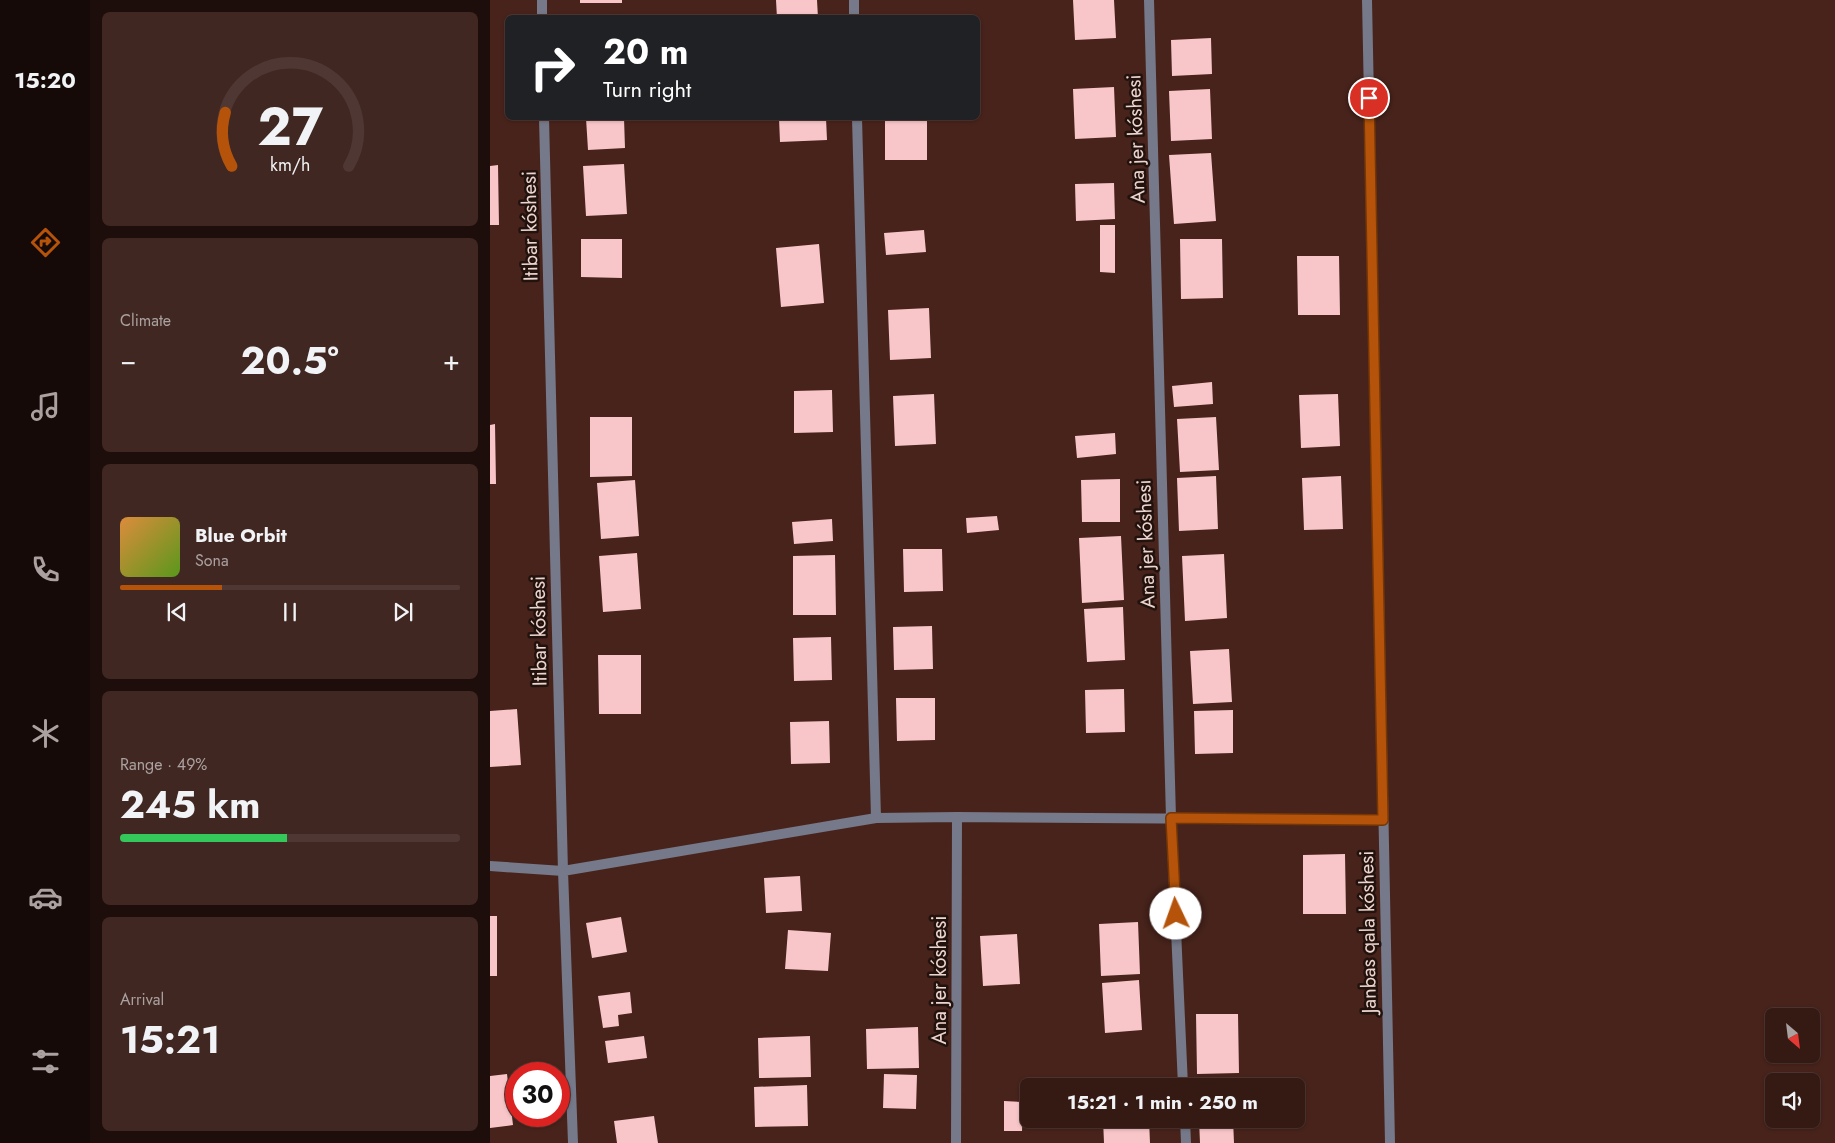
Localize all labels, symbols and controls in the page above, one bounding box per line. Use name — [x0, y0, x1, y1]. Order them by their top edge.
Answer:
text: 20 m — [603, 27, 688, 77]
icon: right — [520, 35, 585, 100]
text: 15:20 — [14, 64, 76, 96]
text: Turn right — [603, 73, 691, 105]
street label: Ana jer kóshesi — [1119, 74, 1153, 204]
pin — [1348, 77, 1390, 119]
icon: arrive — [1355, 84, 1383, 112]
text: 27 — [257, 89, 323, 165]
text: km/h — [270, 152, 310, 178]
street label: Itibar kóshesi — [515, 171, 545, 281]
icon: directions — [28, 225, 63, 260]
text: Climate — [120, 309, 171, 332]
text: 20.5° — [241, 333, 339, 388]
text: − — [120, 340, 137, 381]
text: + — [443, 340, 460, 381]
icon: music — [28, 389, 63, 424]
street label: Ana jer kóshesi — [1129, 479, 1163, 609]
text: Blue Orbit — [195, 522, 287, 549]
text: Sona — [195, 549, 229, 572]
icon: phone — [28, 552, 63, 587]
street label: Itibar kóshesi — [524, 576, 554, 686]
icon: previous — [163, 598, 191, 626]
icon: pause — [276, 598, 304, 626]
icon: next — [389, 598, 417, 626]
icon: climate — [28, 716, 63, 751]
text: Range · 49% — [120, 753, 207, 776]
text: 245 km — [120, 777, 260, 832]
street label: Janbas qala kóshesi — [1352, 850, 1384, 1017]
icon: car — [28, 880, 63, 915]
position arrow — [1149, 887, 1201, 939]
street label: Ana jer kóshesi — [925, 915, 954, 1045]
text: Arrival — [120, 988, 164, 1011]
north arrow — [1765, 1008, 1820, 1062]
map controls — [1765, 1008, 1820, 1128]
text: 15:21 — [120, 1012, 220, 1067]
icon: filters — [28, 1044, 63, 1079]
speed limit sign: 30 — [505, 1062, 570, 1127]
button: sound — [1765, 1073, 1820, 1128]
text: 15:21 · 1 min · 250 m — [1067, 1089, 1258, 1116]

